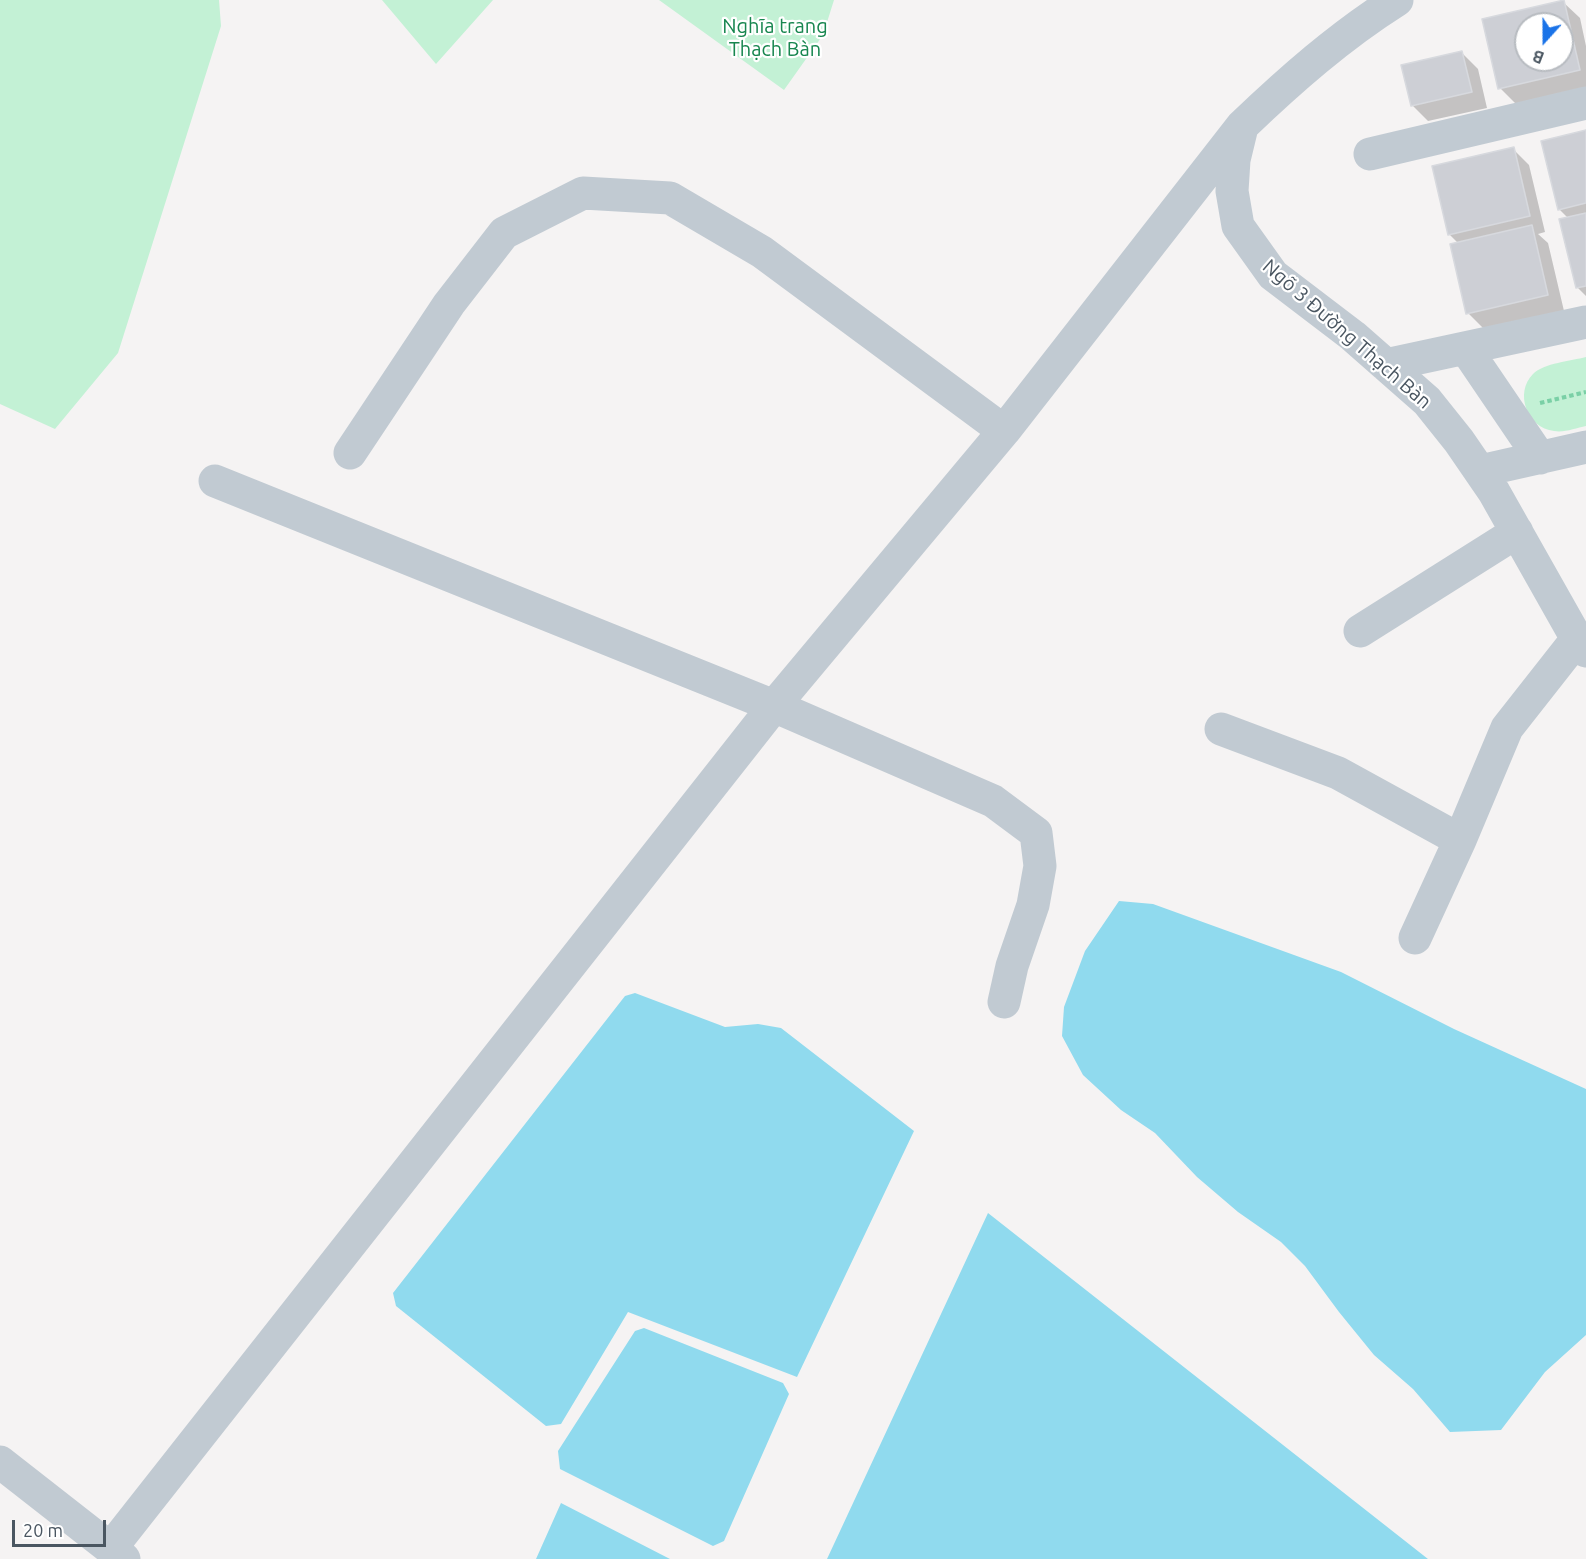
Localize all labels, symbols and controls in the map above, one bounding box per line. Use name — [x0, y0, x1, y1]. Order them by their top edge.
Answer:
north arrow — [1514, 12, 1574, 72]
park label: Nghĩa trang Thạch Bàn — [722, 14, 828, 61]
text: B — [1530, 47, 1546, 67]
street label: Ngõ 3 Đường Thạch Bàn — [1258, 254, 1436, 414]
scale bar — [15, 1508, 110, 1546]
text: 20 m — [23, 1520, 63, 1540]

